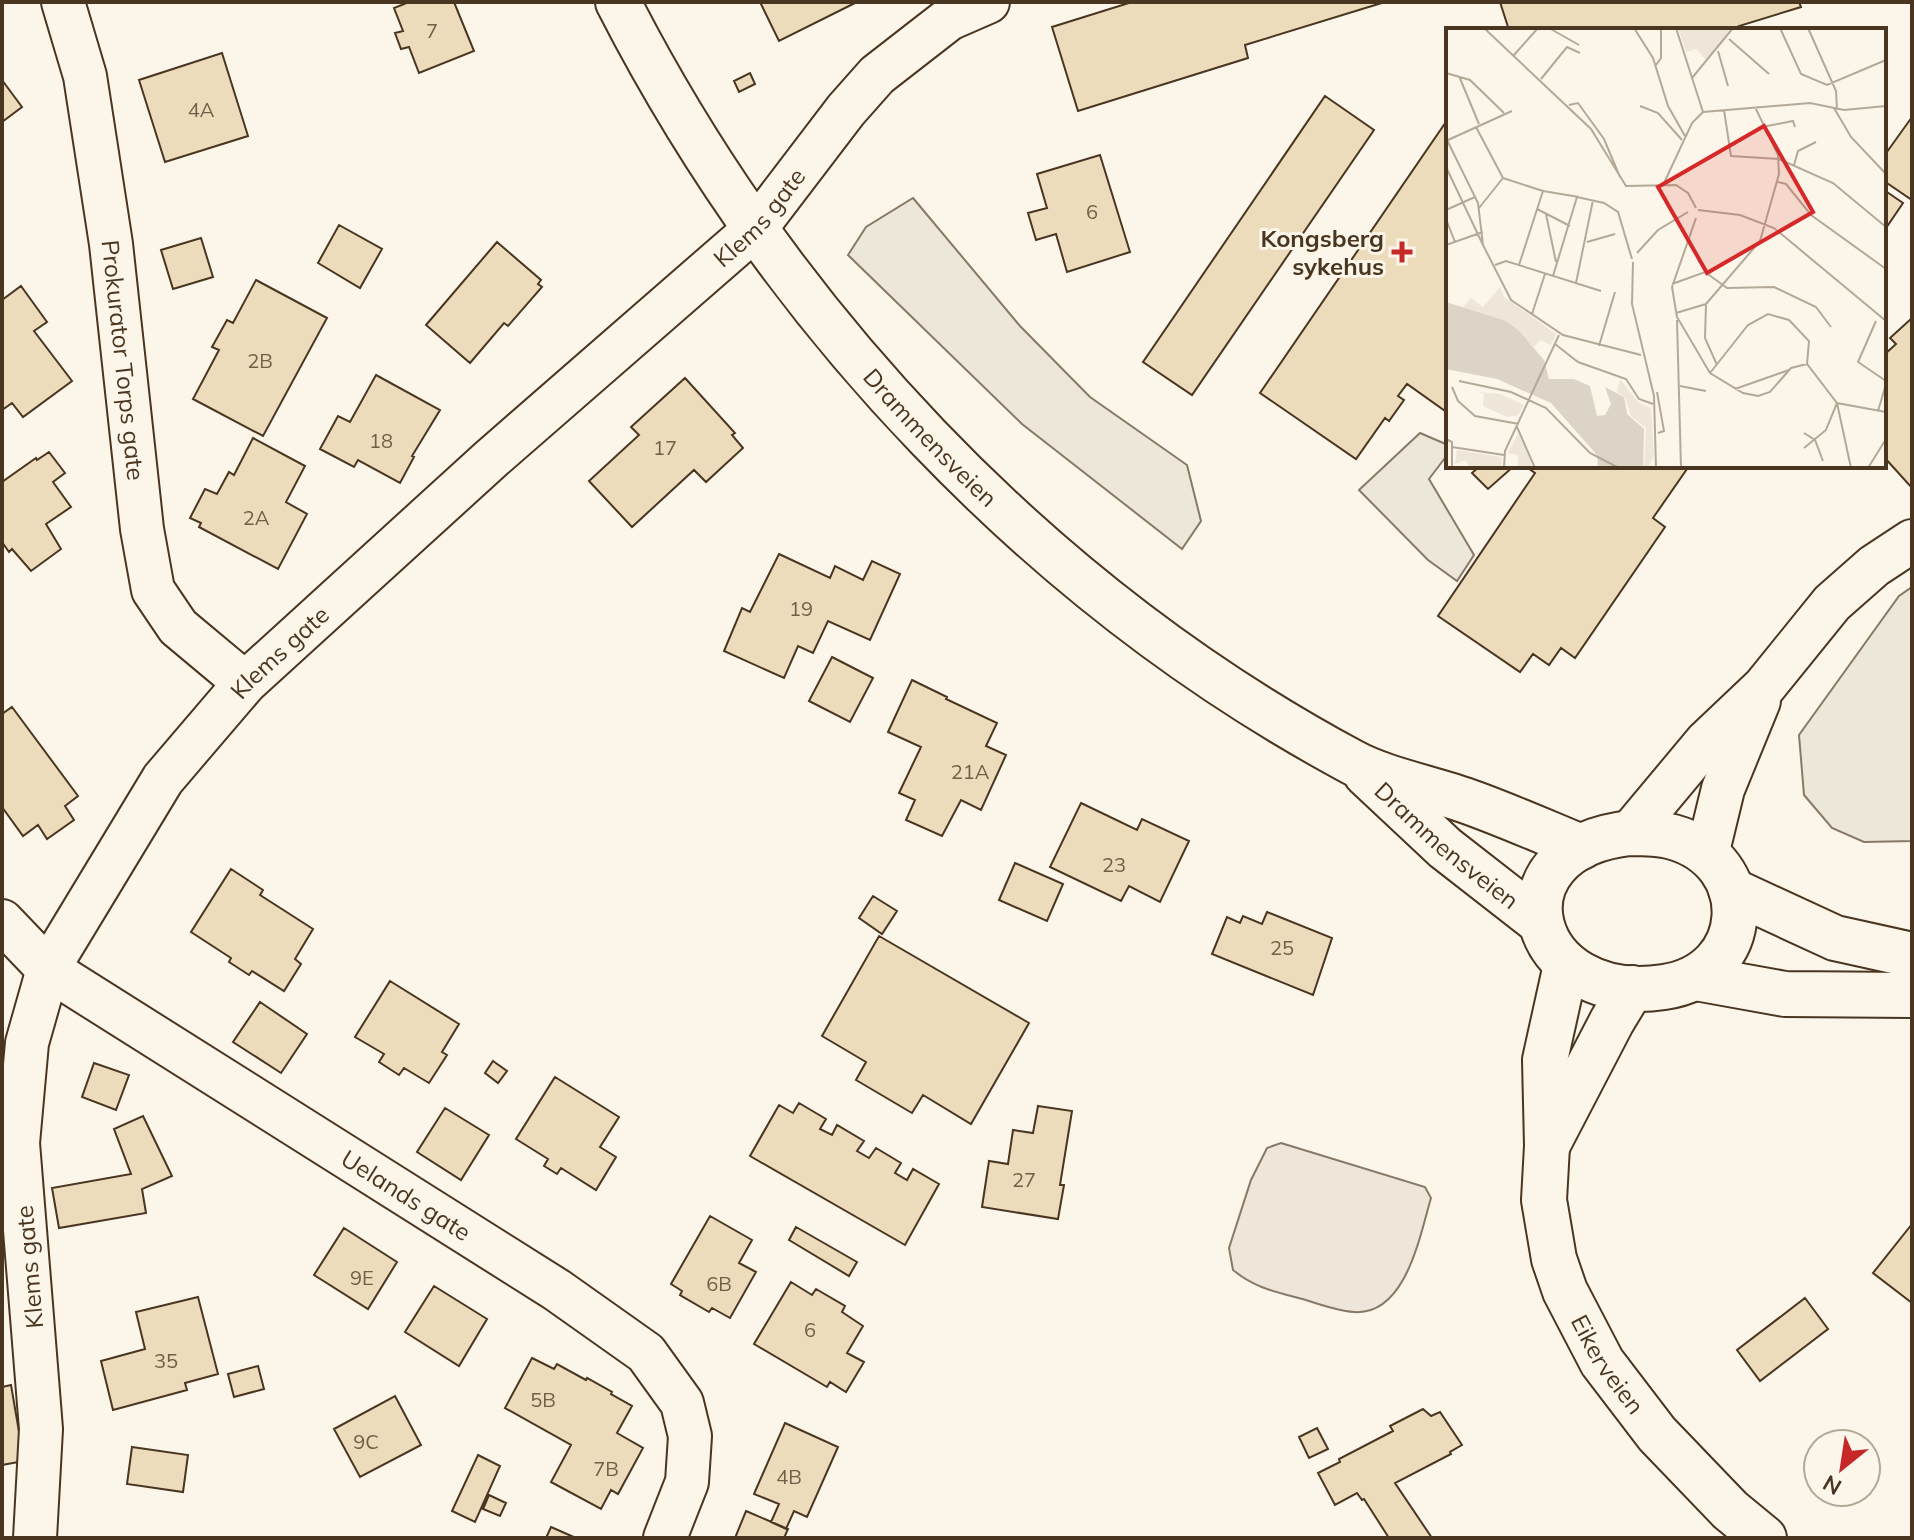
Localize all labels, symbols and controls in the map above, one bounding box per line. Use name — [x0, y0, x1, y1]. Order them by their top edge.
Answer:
house number: 7 — [426, 18, 438, 43]
inset map — [1446, 28, 1886, 468]
house number: 4A — [188, 97, 215, 122]
street label: Klems gate — [707, 162, 811, 273]
house number: 6 — [1086, 199, 1098, 224]
place label: Kongsberg sykehus — [1260, 223, 1384, 281]
street label: Prokurator Torps gate — [96, 238, 152, 482]
marker: Kongsberg sykehus — [1391, 241, 1413, 263]
house number: 2B — [247, 348, 273, 373]
street label: Drammensveien — [857, 362, 1004, 513]
house number: 18 — [369, 428, 393, 453]
house number: 17 — [653, 435, 677, 460]
house number: 2A — [243, 505, 270, 530]
house number: 19 — [789, 596, 813, 621]
street label: Klems gate — [224, 599, 335, 705]
house number: 21A — [951, 759, 990, 784]
street label: Drammensveien — [1369, 775, 1525, 915]
house number: 23 — [1102, 852, 1126, 877]
house number: 25 — [1270, 935, 1294, 960]
street label: Uelands gate — [336, 1143, 477, 1247]
house number: 27 — [1012, 1167, 1036, 1192]
street label: Klems gate — [9, 1204, 49, 1330]
house number: 9E — [350, 1265, 374, 1290]
house number: 6B — [706, 1271, 732, 1296]
street label: Eikerveien — [1565, 1309, 1651, 1420]
house number: 6 — [804, 1317, 816, 1342]
house number: 35 — [154, 1348, 178, 1373]
house number: 5B — [530, 1387, 556, 1412]
north arrow — [1802, 1428, 1882, 1508]
house number: 9C — [353, 1429, 379, 1454]
house number: 7B — [593, 1456, 619, 1481]
house number: 4B — [776, 1464, 802, 1489]
text: N — [1818, 1469, 1846, 1502]

